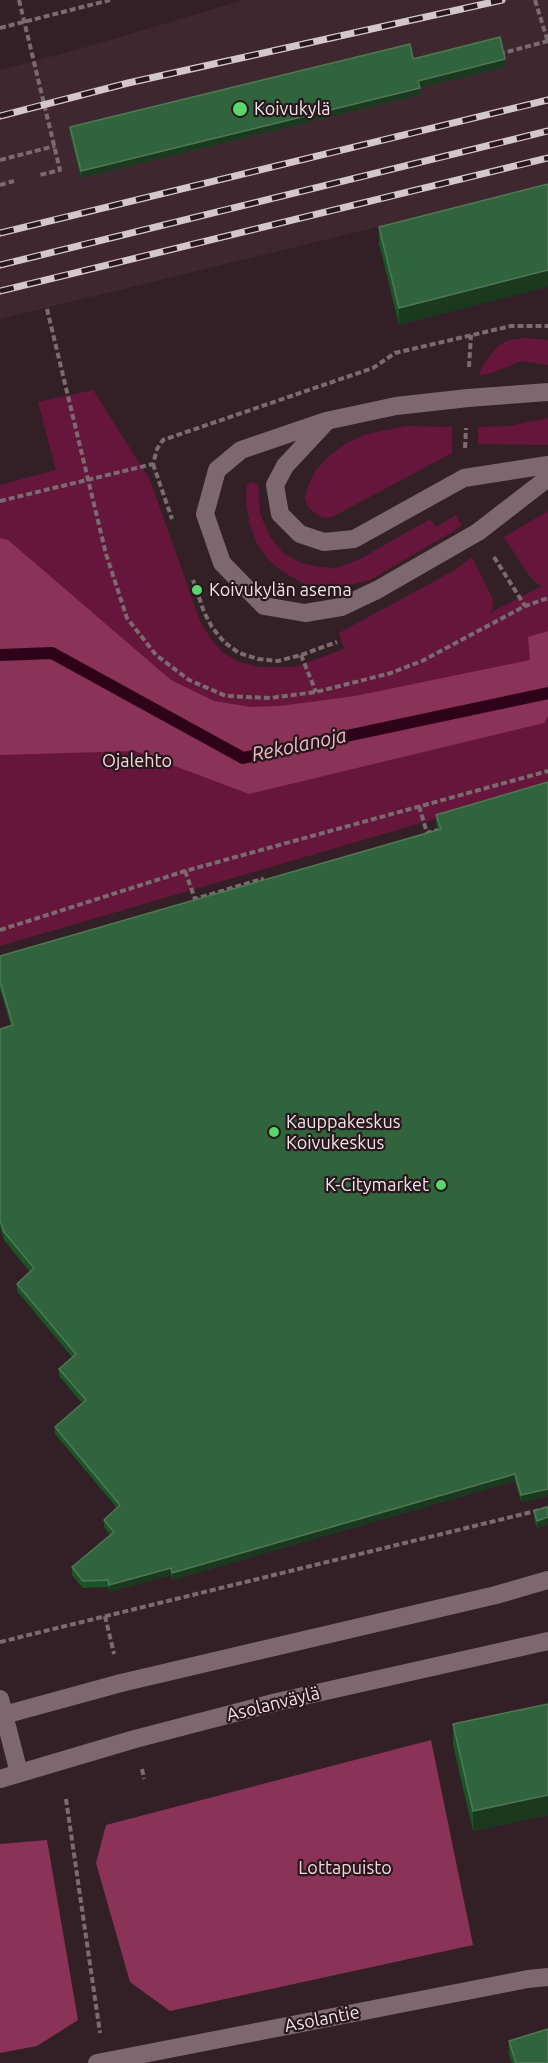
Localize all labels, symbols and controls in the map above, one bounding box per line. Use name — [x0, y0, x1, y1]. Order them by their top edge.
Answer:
place label: Koivukylä — [254, 98, 330, 120]
marker: Koivukylä — [231, 100, 249, 118]
place label: Koivukylän asema — [209, 579, 352, 601]
marker: Koivukylän asema — [190, 583, 204, 597]
water label: Rekolanoja — [249, 723, 349, 767]
park label: Ojalehto — [102, 750, 172, 772]
place label: Kauppakeskus Koivukeskus — [286, 1111, 400, 1154]
marker: Kauppakeskus Koivukeskus — [267, 1125, 281, 1139]
place label: K-Citymarket — [325, 1174, 429, 1196]
marker: K-Citymarket — [434, 1178, 448, 1192]
street label: Asolanväylä — [224, 1682, 322, 1726]
park label: Lottapuisto — [298, 1857, 392, 1879]
street label: Asolantie — [283, 2001, 361, 2037]

